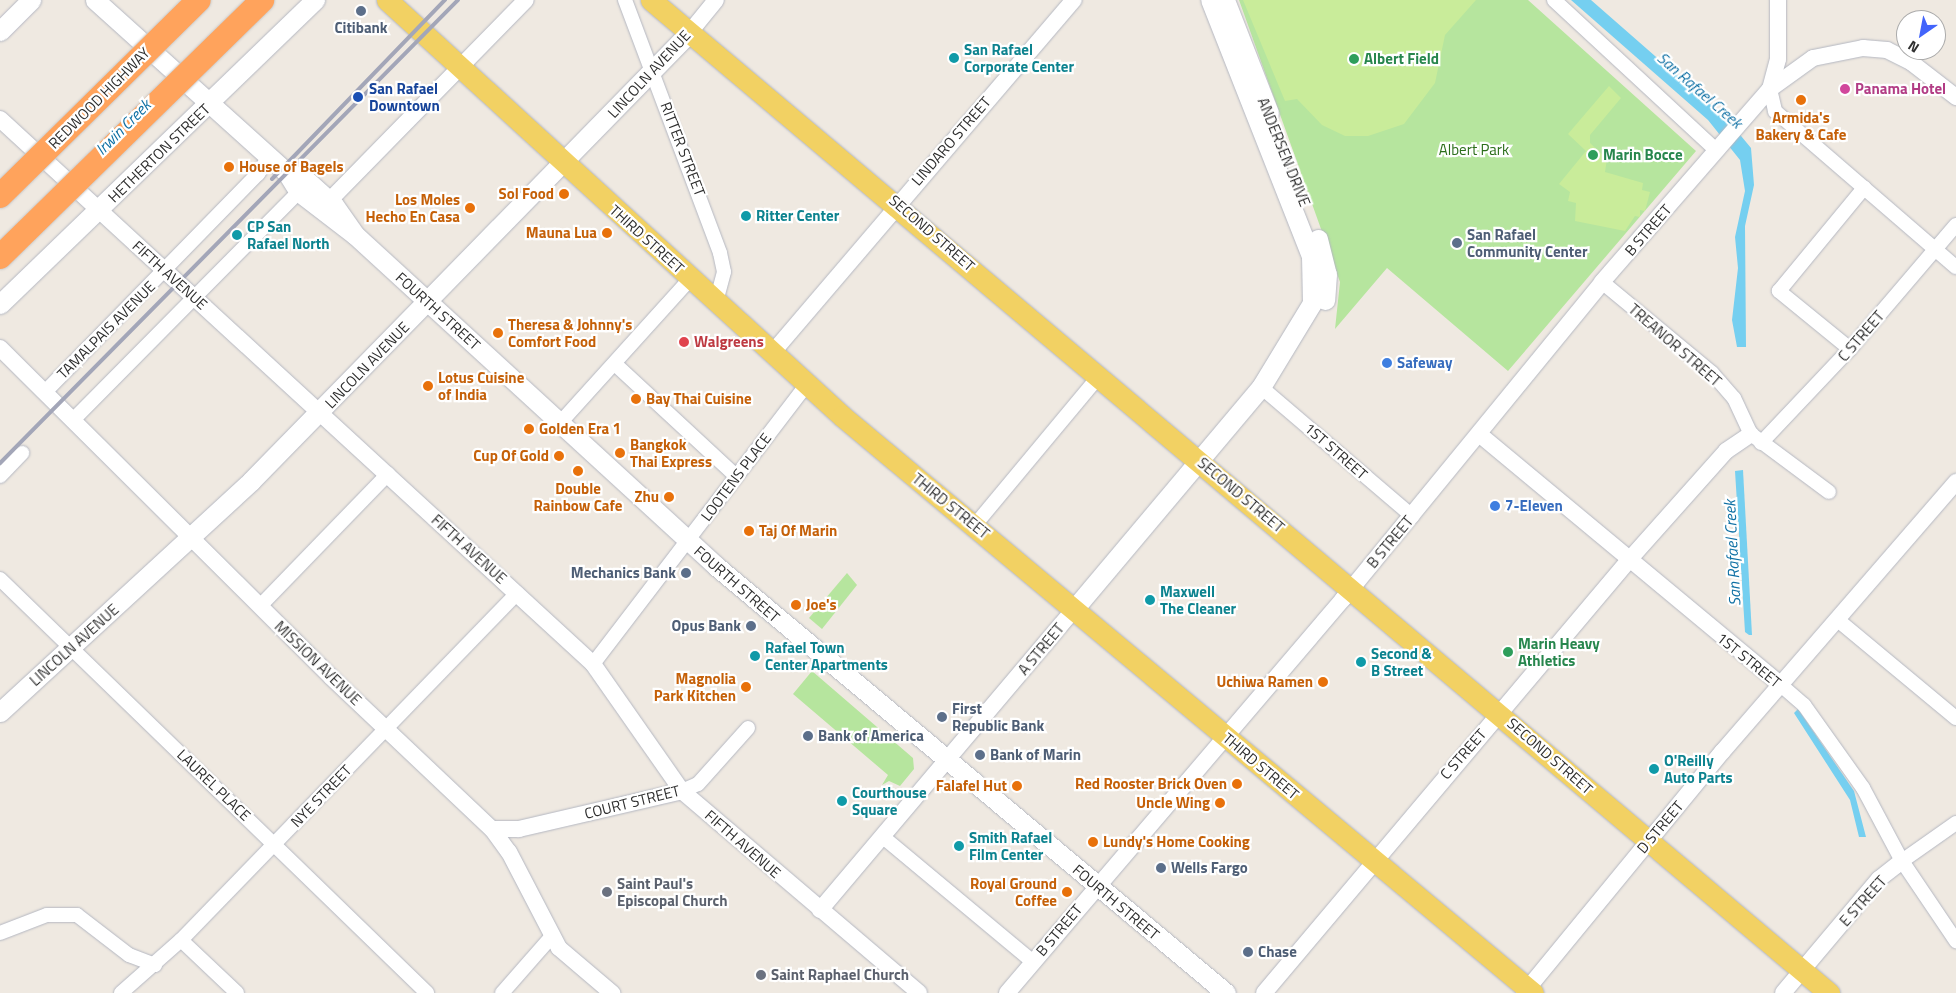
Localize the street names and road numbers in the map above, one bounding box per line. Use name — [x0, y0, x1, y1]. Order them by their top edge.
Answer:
street label: LINCOLN AVENUE — [604, 26, 694, 122]
street label: REDWOOD HIGHWAY — [45, 44, 153, 152]
street label: LINDARO STREET — [908, 93, 994, 189]
street label: ANDERSEN DRIVE — [1254, 95, 1314, 209]
street label: RITTER STREET — [657, 99, 709, 199]
street label: HETHERTON STREET — [104, 100, 214, 206]
street label: SECOND STREET — [886, 191, 978, 275]
street label: THIRD STREET — [606, 201, 688, 277]
street label: B STREET — [1621, 201, 1675, 259]
street label: FIFTH AVENUE — [129, 237, 211, 313]
street label: FOURTH STREET — [392, 268, 484, 354]
street label: TAMALPAIS AVENUE — [53, 277, 159, 383]
street label: TREANOR STREET — [1625, 300, 1725, 390]
street label: C STREET — [1834, 307, 1888, 365]
street label: LINCOLN AVENUE — [321, 318, 413, 412]
street label: 1ST STREET — [1301, 419, 1371, 483]
street label: LOOTENS PLACE — [697, 429, 775, 525]
street label: SECOND STREET — [1194, 454, 1288, 536]
street label: THIRD STREET — [909, 470, 993, 542]
street label: FIFTH AVENUE — [428, 511, 510, 587]
street label: B STREET — [1363, 512, 1417, 572]
street label: FOURTH STREET — [691, 542, 783, 626]
street label: LINCOLN AVENUE — [26, 600, 122, 690]
street label: MISSION AVENUE — [271, 617, 365, 709]
street label: A STREET — [1014, 619, 1068, 679]
street label: 1ST STREET — [1713, 629, 1785, 691]
street label: SECOND STREET — [1504, 714, 1596, 798]
street label: C STREET — [1436, 725, 1490, 783]
street label: THIRD STREET — [1219, 729, 1303, 803]
street label: LAUREL PLACE — [174, 746, 254, 824]
street label: NYE STREET — [287, 761, 355, 831]
street label: COURT STREET — [582, 781, 682, 823]
street label: D STREET — [1633, 797, 1687, 857]
street label: FIFTH AVENUE — [701, 806, 785, 882]
street label: FOURTH STREET — [1069, 861, 1163, 943]
street label: E STREET — [1836, 872, 1890, 930]
street label: B STREET — [1032, 900, 1086, 960]

